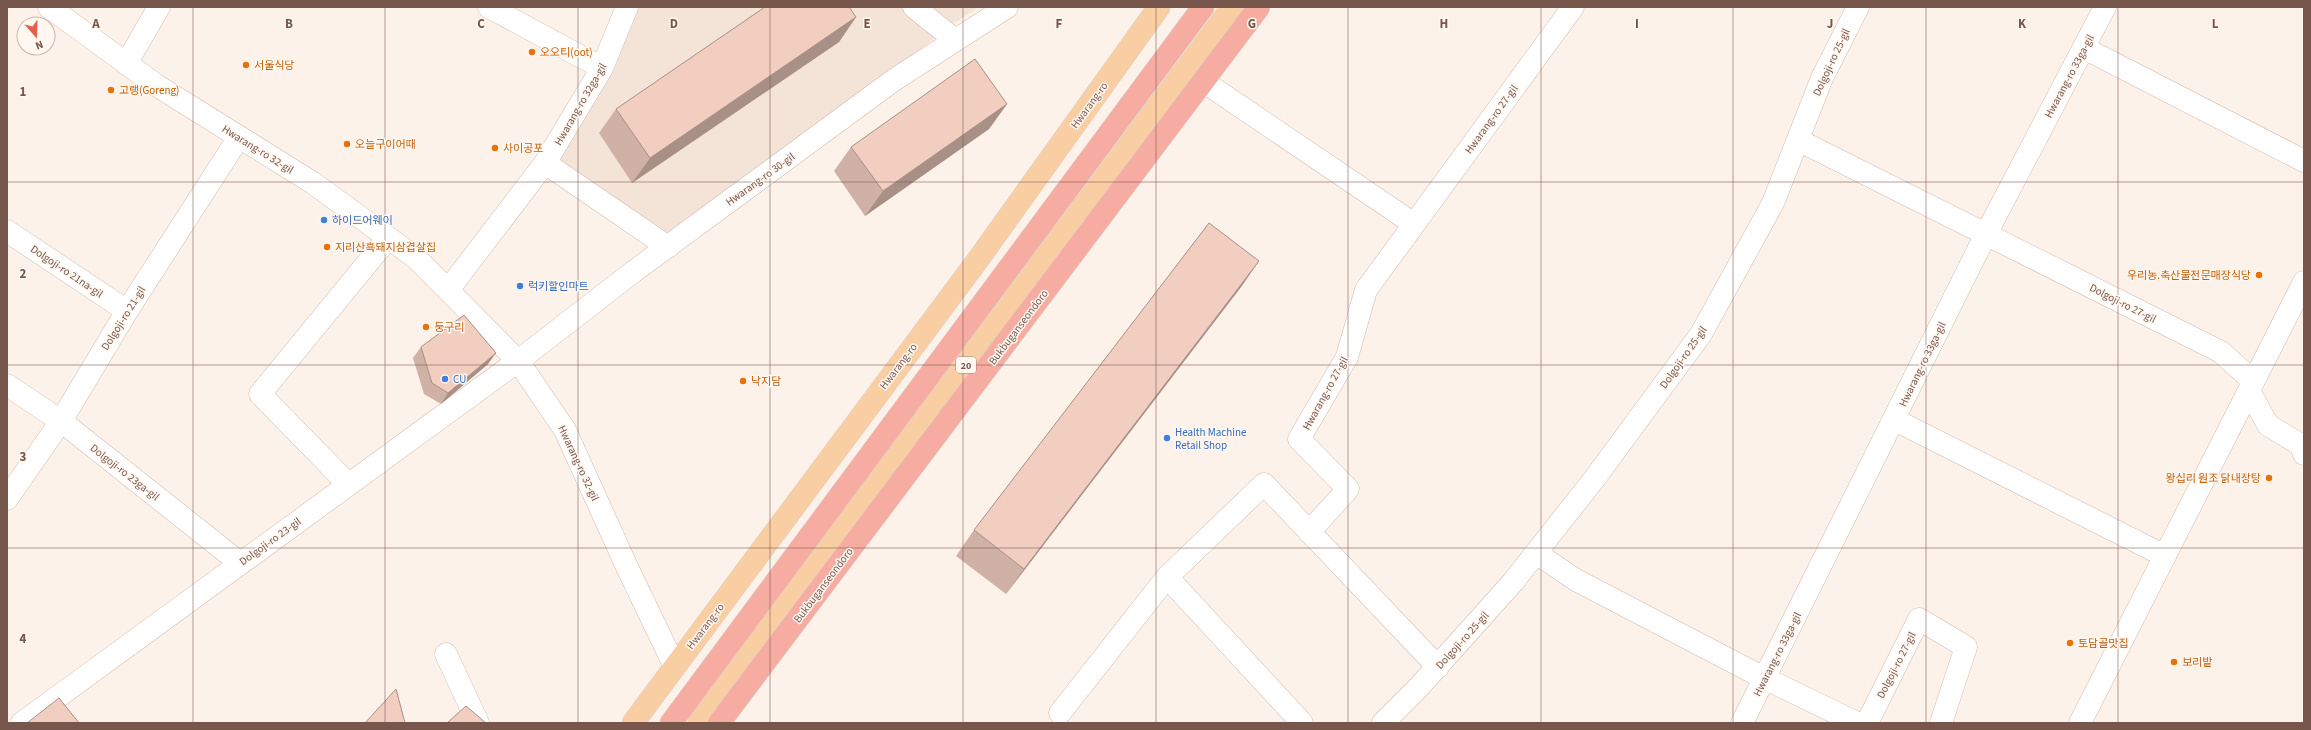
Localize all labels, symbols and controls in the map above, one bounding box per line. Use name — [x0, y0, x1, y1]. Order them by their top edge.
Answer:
text: A — [91, 15, 100, 33]
text: B — [285, 15, 293, 33]
text: C — [477, 15, 485, 33]
text: D — [670, 15, 678, 33]
text: E — [863, 15, 871, 33]
text: F — [1056, 15, 1063, 33]
text: G — [1248, 15, 1256, 33]
text: H — [1440, 15, 1448, 33]
text: I — [1635, 15, 1639, 33]
text: J — [1827, 15, 1833, 33]
text: K — [2018, 15, 2027, 33]
text: L — [2212, 15, 2219, 33]
north arrow — [16, 16, 56, 56]
street label: Dolgoji-ro 25-gil — [1809, 26, 1854, 98]
street label: Hwarang-ro 33ga-gil — [2041, 32, 2098, 121]
text: N — [33, 37, 45, 53]
place label: 오오티(oot) — [540, 45, 592, 60]
marker: 오오티(oot) — [527, 47, 537, 57]
place label: 서울식당 — [254, 58, 294, 73]
marker: 서울식당 — [241, 60, 251, 70]
street label: Hwarang-ro 32ga-gil — [551, 60, 610, 148]
street label: Hwarang-ro — [1067, 79, 1111, 132]
street label: Hwarang-ro 27-gil — [1461, 82, 1522, 157]
text: 1 — [20, 83, 27, 101]
place label: 고랭(Goreng) — [119, 83, 179, 98]
marker: 고랭(Goreng) — [106, 85, 116, 95]
street label: Hwarang-ro 32-gil — [219, 121, 297, 178]
place label: 오늘구이어때 — [355, 137, 416, 152]
marker: 오늘구이어때 — [342, 139, 352, 149]
place label: 사이공포 — [503, 141, 543, 156]
marker: 사이공포 — [490, 143, 500, 153]
street label: Hwarang-ro 30-gil — [723, 149, 798, 210]
place label: 하이드어웨이 — [332, 213, 393, 228]
marker: 하이드어웨이 — [319, 215, 329, 225]
place label: 지리산흑돼지삼겹살집 — [335, 240, 436, 255]
street label: Dolgoji-ro 21na-gil — [27, 242, 106, 301]
marker: 지리산흑돼지삼겹살집 — [322, 242, 332, 252]
text: 2 — [20, 265, 27, 283]
place label: 우리농.축산물전문매장식당 — [2127, 268, 2251, 283]
marker: 우리농.축산물전문매장식당 — [2254, 270, 2264, 280]
place label: 럭키할인마트 — [528, 279, 589, 294]
street label: Dolgoji-ro 27-gil — [2087, 280, 2159, 327]
marker: 럭키할인마트 — [515, 281, 525, 291]
street label: Dolgoji-ro 21-gil — [98, 283, 149, 353]
street label: Bukbuganseondoro — [985, 287, 1052, 368]
street label: Hwarang-ro 33ga-gil — [1895, 319, 1950, 409]
place label: 둥구리 — [434, 320, 464, 335]
marker: 둥구리 — [421, 322, 431, 332]
street label: Dolgoji-ro 25-gil — [1656, 323, 1711, 391]
street label: Hwarang-ro — [876, 340, 921, 392]
street label: Hwarang-ro 27-gil — [1299, 354, 1352, 433]
road number: 20 — [956, 357, 976, 373]
place label: CU — [453, 372, 466, 387]
marker: CU — [440, 374, 450, 384]
place label: 낙지담 — [751, 374, 781, 389]
marker: 낙지담 — [738, 376, 748, 386]
street label: Hwarang-ro 32-gil — [554, 423, 603, 504]
place label: Health Machine Retail Shop — [1175, 425, 1247, 453]
marker: Health Machine Retail Shop — [1162, 433, 1172, 443]
street label: Dolgoji-ro 23ga-gil — [87, 441, 163, 504]
text: 3 — [20, 448, 27, 466]
place label: 왕십리 원조 닭내장탕 — [2166, 471, 2261, 486]
marker: 왕십리 원조 닭내장탕 — [2264, 473, 2274, 483]
street label: Dolgoji-ro 23-gil — [236, 514, 304, 569]
street label: Bukbuganseondoro — [790, 545, 857, 626]
street label: Hwarang-ro — [683, 600, 728, 652]
street label: Dolgoji-ro 25-gil — [1432, 608, 1493, 672]
street label: Hwarang-ro 33ga-gil — [1750, 609, 1805, 699]
street label: Dolgoji-ro 27-gil — [1873, 629, 1920, 701]
text: 4 — [20, 630, 27, 648]
place label: 토담골맛집 — [2078, 636, 2129, 651]
marker: 토담골맛집 — [2065, 638, 2075, 648]
place label: 보리밭 — [2182, 655, 2212, 670]
marker: 보리밭 — [2169, 657, 2179, 667]

